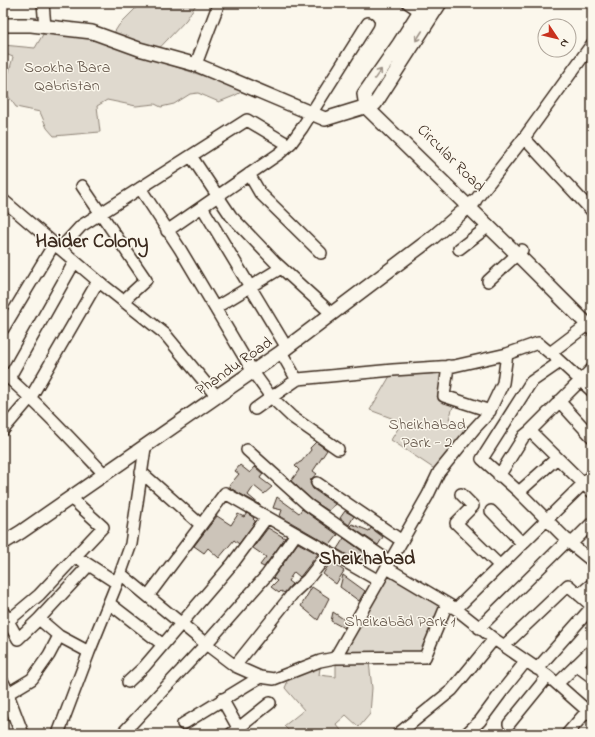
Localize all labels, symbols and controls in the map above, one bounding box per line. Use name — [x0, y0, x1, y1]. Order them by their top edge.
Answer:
north arrow — [537, 18, 577, 58]
one-way arrow — [414, 30, 422, 42]
text: N — [556, 36, 573, 51]
park label: Sookha Bara Qabristan — [24, 56, 110, 98]
one-way arrow — [374, 69, 382, 80]
street label: Circular Road — [411, 119, 490, 198]
district label: Haider Colony — [36, 228, 148, 258]
street label: Phandu Road — [191, 331, 278, 402]
park label: Sheikhabad Park - 2 — [388, 413, 466, 455]
district label: Sheikhabad — [319, 545, 416, 574]
park label: Sheikabād Park 1 — [344, 610, 456, 634]

